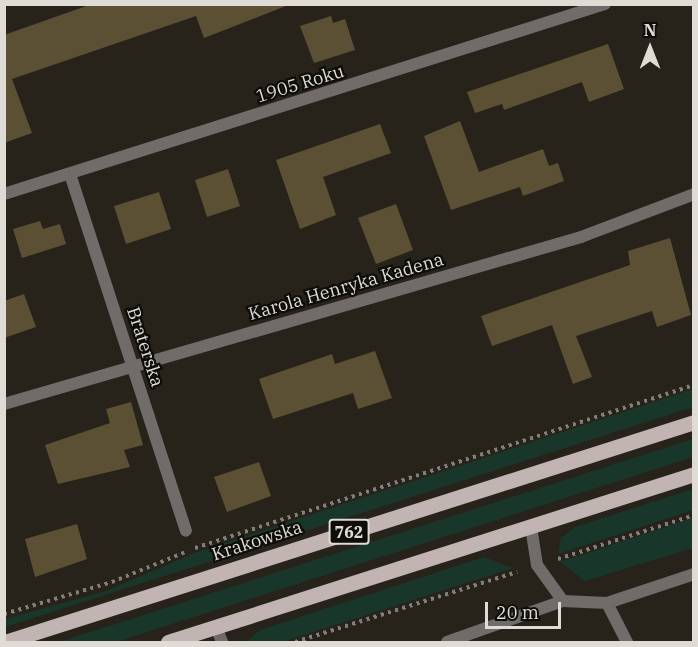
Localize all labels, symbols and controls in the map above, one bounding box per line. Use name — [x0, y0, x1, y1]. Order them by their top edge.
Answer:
north arrow — [620, 18, 680, 78]
text: N — [644, 20, 656, 40]
street label: 1905 Roku — [253, 60, 347, 108]
street label: Karola Henryka Kadena — [246, 249, 446, 325]
street label: Braterska — [122, 304, 168, 390]
street label: Krakowska — [209, 516, 305, 566]
road number: 762 — [328, 519, 370, 545]
scale bar — [488, 590, 564, 628]
text: 20 m — [496, 601, 539, 624]

